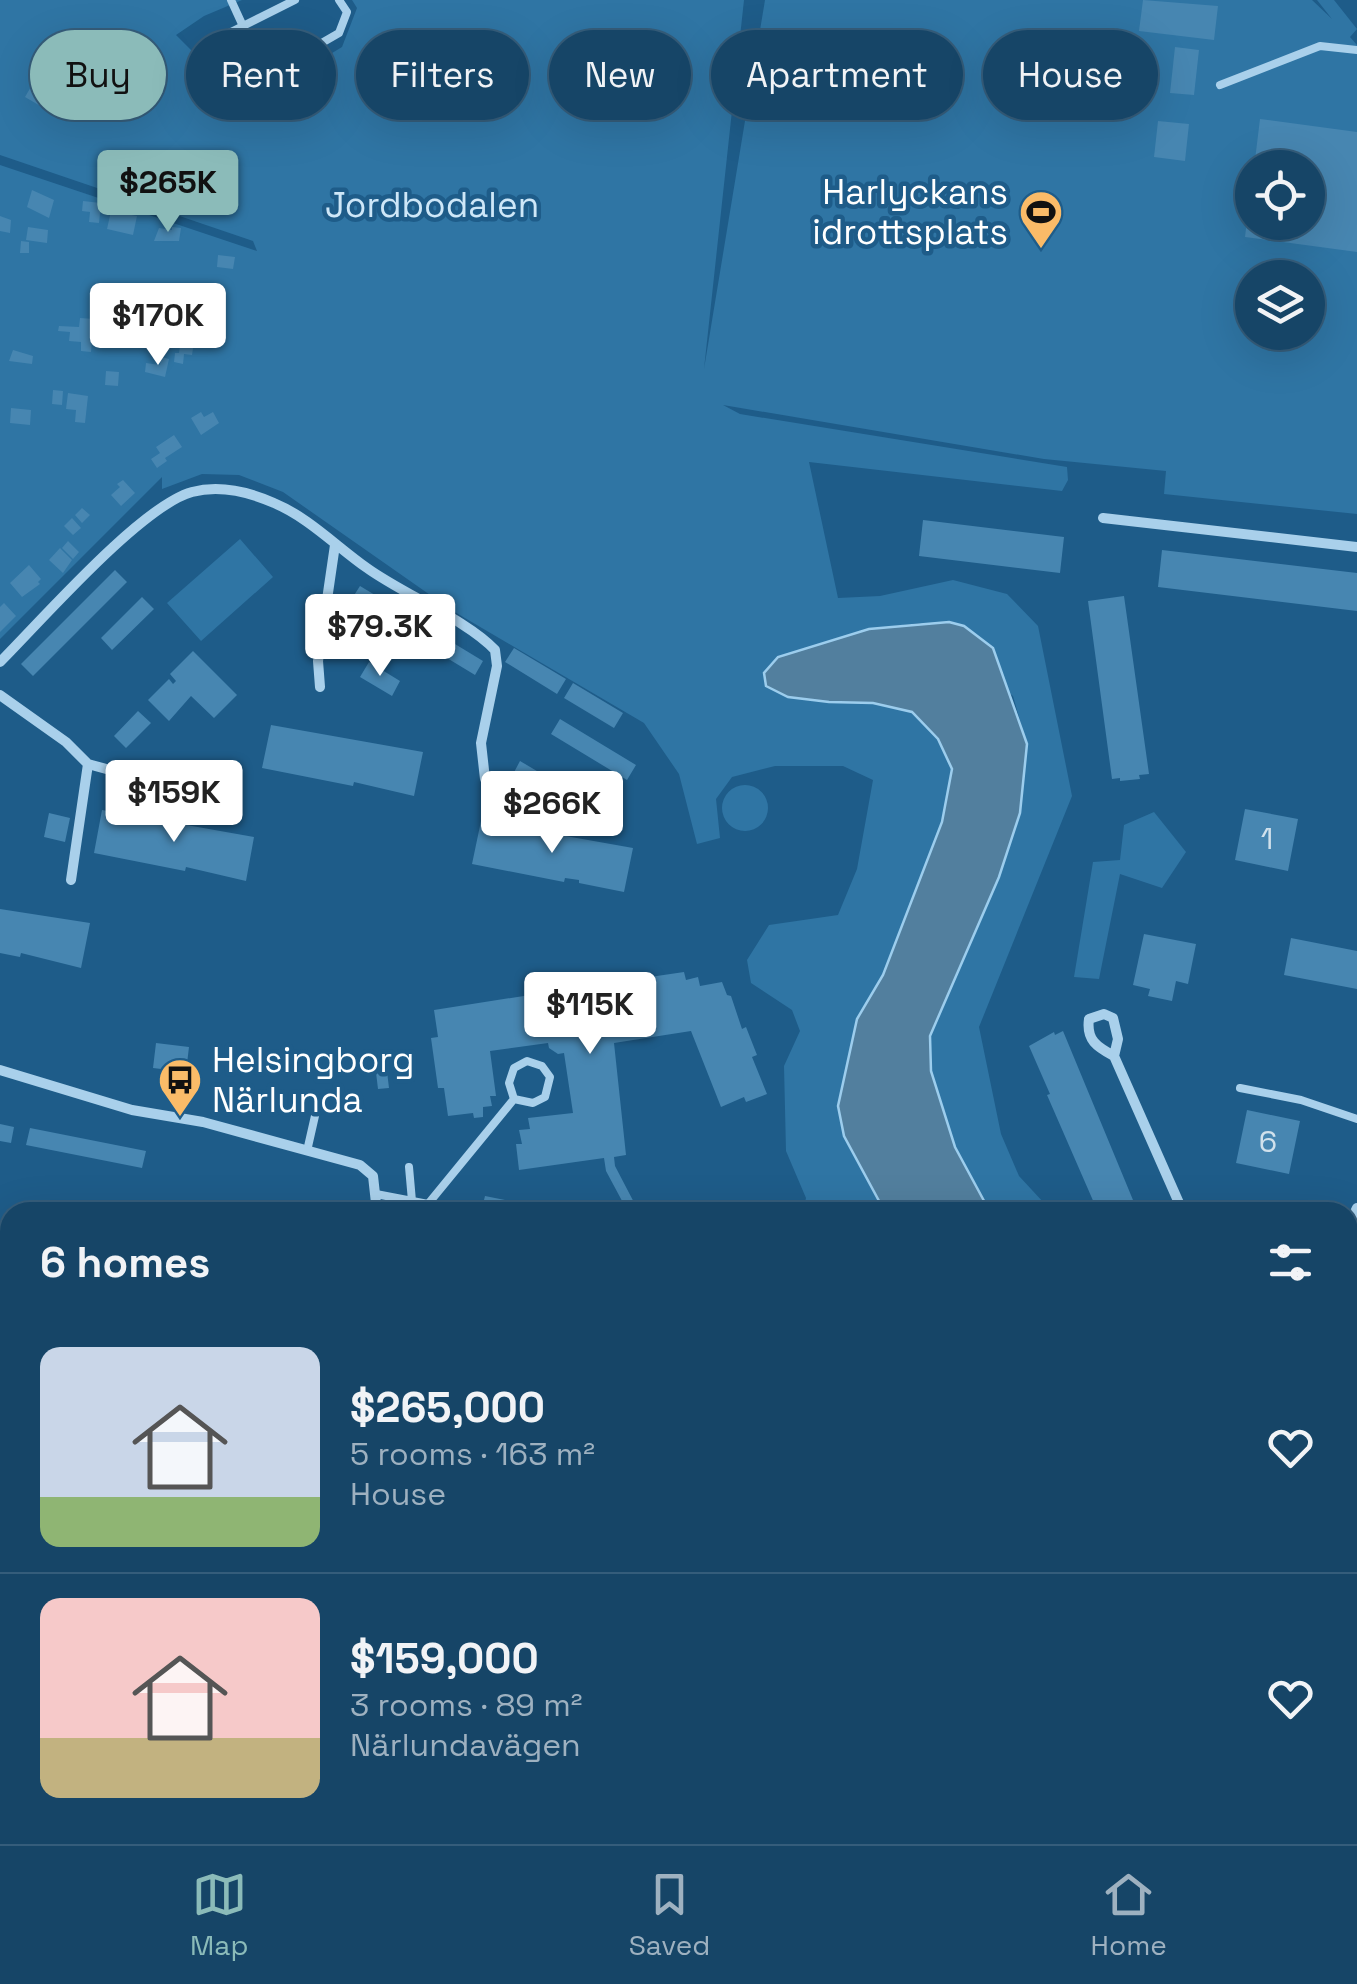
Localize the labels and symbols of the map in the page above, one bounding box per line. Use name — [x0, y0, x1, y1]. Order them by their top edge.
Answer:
pin: $265K — [98, 150, 238, 235]
place label: Harlyckans idrottsplats — [812, 170, 1008, 254]
park label: Jordbodalen — [325, 183, 539, 227]
sports icon: Harlyckans idrottsplats — [1018, 189, 1064, 250]
pin: $170K — [88, 283, 228, 368]
pin: $79.3K — [299, 594, 461, 679]
pin: $159K — [104, 760, 244, 845]
pin: $266K — [482, 771, 622, 856]
house number: 1 — [1261, 819, 1273, 858]
pin: $115K — [520, 972, 660, 1057]
place label: Helsingborg Närlunda — [212, 1038, 414, 1122]
bus stop icon: Helsingborg Närlunda — [157, 1057, 203, 1118]
house number: 6 — [1259, 1122, 1277, 1161]

